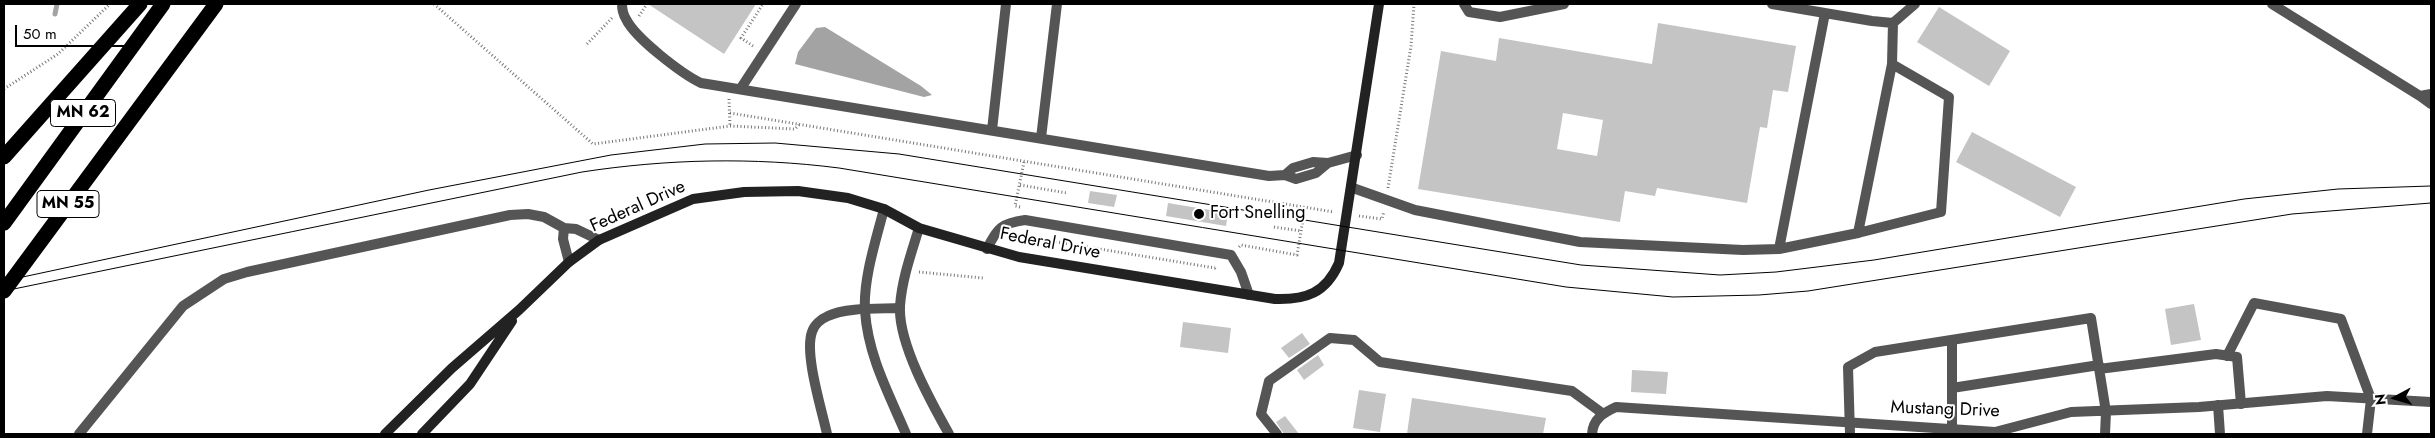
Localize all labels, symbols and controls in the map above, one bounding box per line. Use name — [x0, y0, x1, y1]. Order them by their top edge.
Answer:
scale bar — [18, 15, 144, 47]
text: 50 m — [23, 23, 57, 45]
road number: MN 62 — [51, 100, 116, 126]
street label: Federal Drive — [587, 176, 689, 238]
road number: MN 55 — [37, 190, 99, 218]
place label: Fort Snelling — [1210, 203, 1305, 225]
marker: Fort Snelling — [1192, 207, 1206, 221]
street label: Federal Drive — [998, 224, 1102, 264]
north arrow — [2370, 373, 2420, 423]
text: N — [2370, 393, 2391, 406]
street label: Mustang Drive — [1890, 397, 2000, 423]

